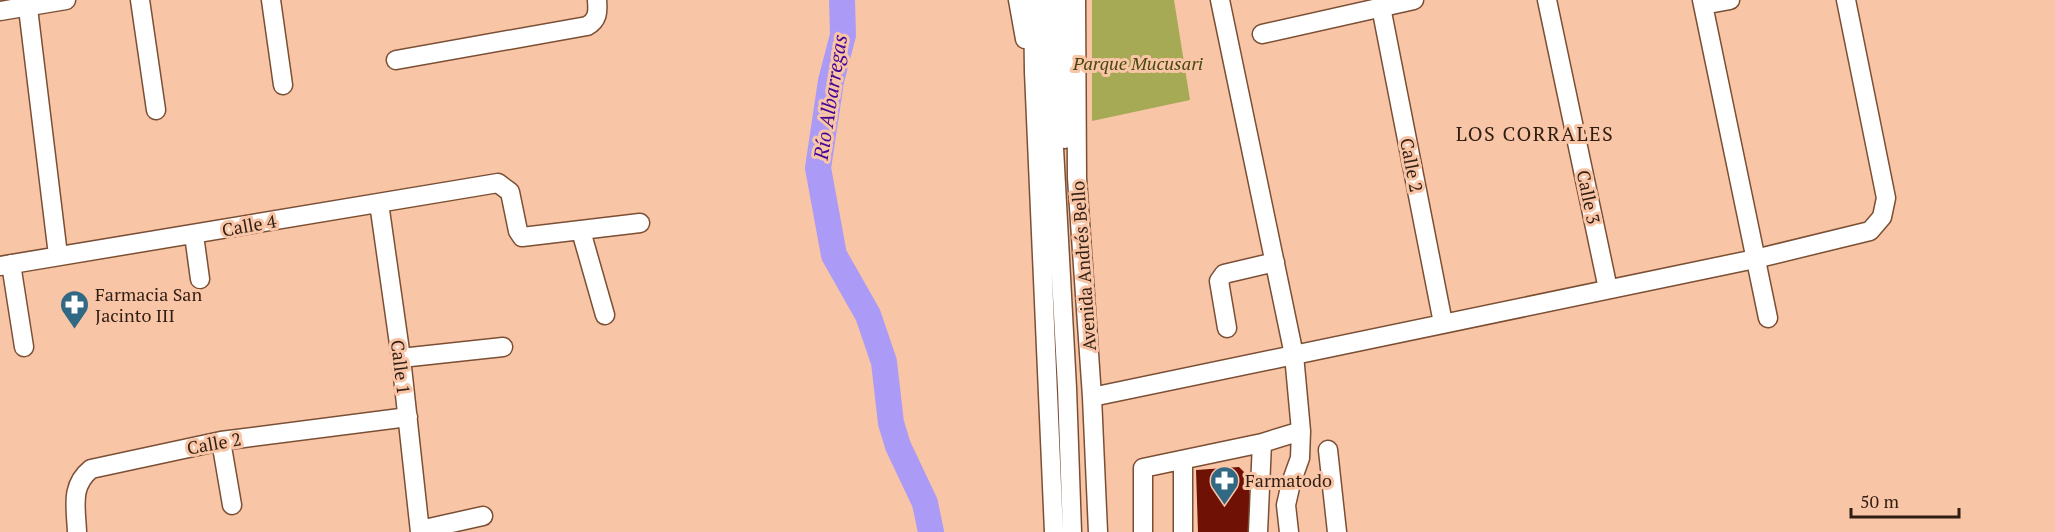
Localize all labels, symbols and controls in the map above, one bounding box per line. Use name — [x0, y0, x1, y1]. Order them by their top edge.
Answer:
water label: Río Albarregas — [807, 33, 853, 162]
park label: Parque Mucusari — [1072, 51, 1203, 75]
district label: LOS CORRALES — [1456, 120, 1614, 147]
street label: Calle 2 — [1395, 136, 1429, 194]
street label: Calle 3 — [1572, 168, 1606, 226]
street label: Avenida Andrés Bello — [1065, 180, 1101, 352]
street label: Calle 4 — [220, 208, 278, 242]
place label: Farmacia San Jacinto III — [95, 282, 202, 327]
pharmacy icon: Farmacia San Jacinto III — [58, 288, 90, 330]
street label: Calle 1 — [386, 338, 416, 396]
street label: Calle 2 — [185, 426, 243, 460]
pharmacy icon: Farmatodo — [1208, 464, 1240, 506]
place label: Farmatodo — [1245, 468, 1332, 492]
scale bar — [1851, 481, 1959, 519]
text: 50 m — [1860, 489, 1900, 513]

